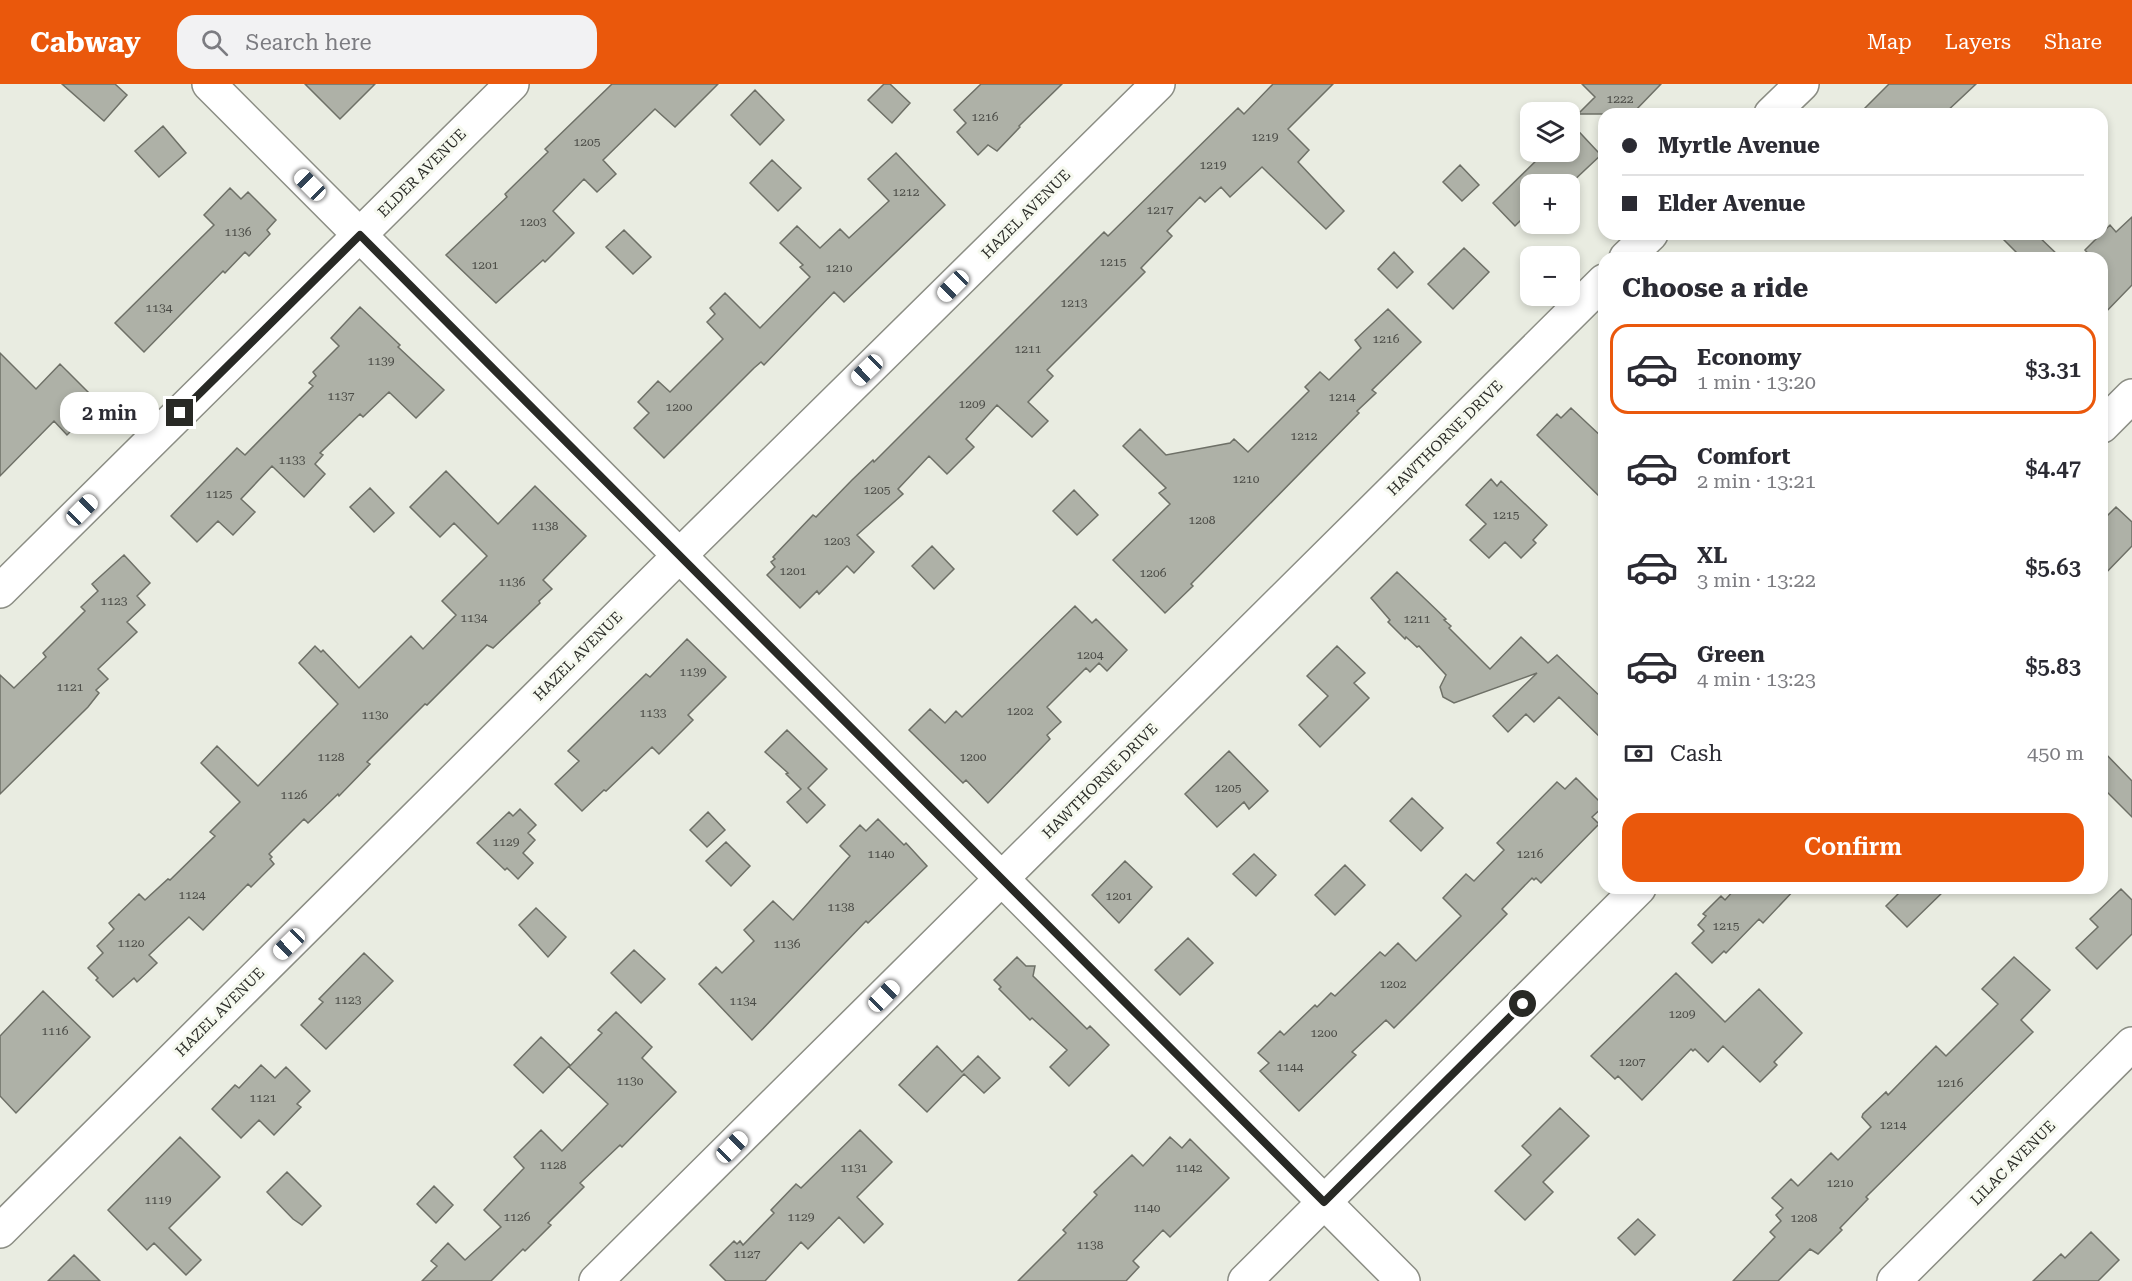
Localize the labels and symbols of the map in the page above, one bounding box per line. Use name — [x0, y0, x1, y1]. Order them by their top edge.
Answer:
house number: 1222 — [1607, 92, 1634, 106]
house number: 1216 — [972, 110, 999, 124]
street label: ELDER AVENUE — [374, 125, 470, 221]
house number: 1219 — [1252, 130, 1279, 144]
house number: 1205 — [574, 135, 601, 149]
house number: 1219 — [1200, 158, 1227, 172]
car — [291, 166, 329, 204]
street label: HAZEL AVENUE — [978, 166, 1074, 262]
house number: 1212 — [893, 185, 920, 199]
house number: 1217 — [1147, 203, 1174, 217]
house number: 1203 — [520, 215, 547, 229]
house number: 1136 — [225, 225, 252, 239]
house number: 1215 — [1100, 255, 1127, 269]
house number: 1201 — [472, 258, 499, 272]
house number: 1210 — [826, 261, 853, 275]
car — [934, 267, 972, 305]
house number: 1213 — [1061, 296, 1088, 310]
house number: 1134 — [146, 301, 173, 315]
house number: 1216 — [1373, 332, 1400, 346]
house number: 1211 — [1015, 342, 1042, 356]
car — [848, 351, 886, 389]
house number: 1139 — [368, 354, 395, 368]
street label: HAWTHORNE DRIVE — [1384, 377, 1506, 499]
house number: 1137 — [328, 389, 355, 403]
house number: 1214 — [1329, 390, 1356, 404]
callout: 2 min — [60, 392, 159, 434]
house number: 1209 — [959, 397, 986, 411]
route end — [166, 399, 193, 426]
house number: 1200 — [666, 400, 693, 414]
house number: 1212 — [1291, 429, 1318, 443]
house number: 1133 — [279, 453, 306, 467]
house number: 1210 — [1233, 472, 1260, 486]
house number: 1205 — [864, 483, 891, 497]
house number: 1125 — [206, 487, 233, 501]
car — [63, 491, 101, 529]
house number: 1215 — [1493, 508, 1520, 522]
house number: 1208 — [1189, 513, 1216, 527]
house number: 1138 — [532, 519, 559, 533]
house number: 1203 — [824, 534, 851, 548]
house number: 1201 — [780, 564, 807, 578]
house number: 1206 — [1140, 566, 1167, 580]
house number: 1136 — [499, 575, 526, 589]
house number: 1123 — [101, 594, 128, 608]
street label: HAZEL AVENUE — [530, 608, 626, 704]
house number: 1134 — [461, 611, 488, 625]
house number: 1211 — [1404, 612, 1431, 626]
house number: 1204 — [1077, 648, 1104, 662]
house number: 1139 — [680, 665, 707, 679]
house number: 1121 — [57, 680, 84, 694]
house number: 1202 — [1007, 704, 1034, 718]
house number: 1133 — [640, 706, 667, 720]
house number: 1130 — [362, 708, 389, 722]
street label: HAWTHORNE DRIVE — [1039, 720, 1161, 842]
house number: 1128 — [318, 750, 345, 764]
house number: 1200 — [960, 750, 987, 764]
house number: 1205 — [1215, 781, 1242, 795]
house number: 1126 — [281, 788, 308, 802]
house number: 1129 — [493, 835, 520, 849]
house number: 1140 — [868, 847, 895, 861]
house number: 1216 — [1517, 847, 1544, 861]
house number: 1124 — [179, 888, 206, 902]
house number: 1201 — [1106, 889, 1133, 903]
house number: 1138 — [828, 900, 855, 914]
house number: 1215 — [1713, 919, 1740, 933]
car — [270, 925, 308, 963]
house number: 1120 — [118, 936, 145, 950]
house number: 1136 — [774, 937, 801, 951]
street label: HAZEL AVENUE — [172, 964, 268, 1060]
car — [865, 977, 903, 1015]
house number: 1202 — [1380, 977, 1407, 991]
route start — [1509, 990, 1536, 1017]
house number: 1123 — [335, 993, 362, 1007]
house number: 1134 — [730, 994, 757, 1008]
house number: 1209 — [1669, 1007, 1696, 1021]
house number: 1116 — [42, 1024, 69, 1038]
house number: 1200 — [1311, 1026, 1338, 1040]
house number: 1207 — [1619, 1055, 1646, 1069]
house number: 1144 — [1277, 1060, 1304, 1074]
house number: 1130 — [617, 1074, 644, 1088]
house number: 1216 — [1937, 1076, 1964, 1090]
house number: 1121 — [250, 1091, 277, 1105]
street label: LILAC AVENUE — [1967, 1117, 2059, 1209]
house number: 1214 — [1880, 1118, 1907, 1132]
car — [713, 1128, 751, 1166]
house number: 1128 — [540, 1158, 567, 1172]
house number: 1131 — [841, 1161, 868, 1175]
house number: 1142 — [1176, 1161, 1203, 1175]
house number: 1210 — [1827, 1176, 1854, 1190]
house number: 1119 — [145, 1193, 172, 1207]
house number: 1140 — [1134, 1201, 1161, 1215]
house number: 1126 — [504, 1210, 531, 1224]
house number: 1129 — [788, 1210, 815, 1224]
house number: 1208 — [1791, 1211, 1818, 1225]
house number: 1138 — [1077, 1238, 1104, 1252]
house number: 1127 — [734, 1247, 761, 1261]

